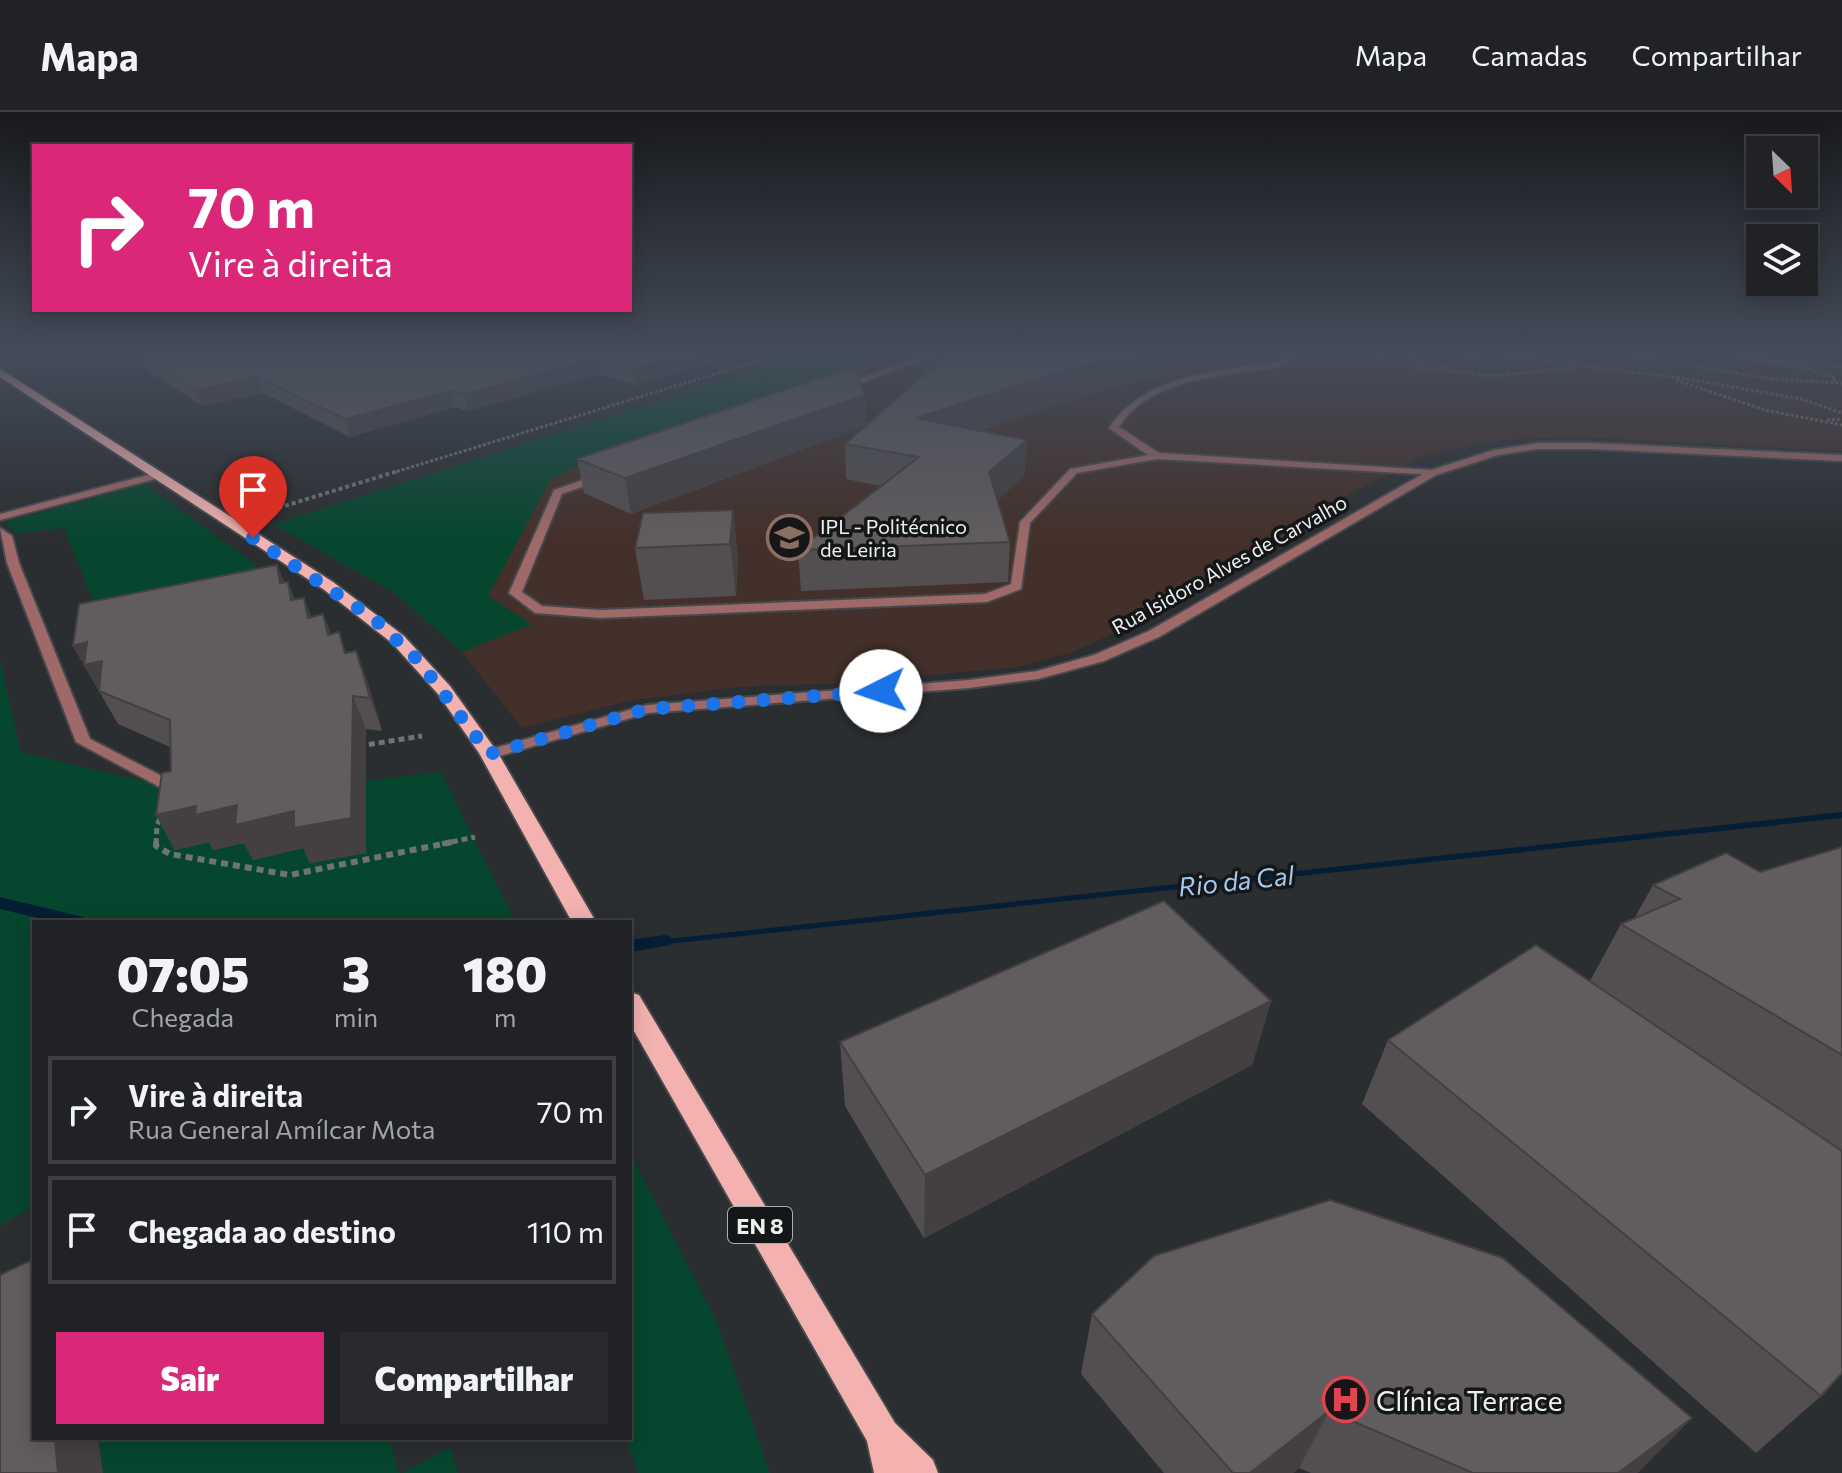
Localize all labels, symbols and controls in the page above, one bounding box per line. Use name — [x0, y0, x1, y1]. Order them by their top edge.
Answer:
text: Mapa — [40, 32, 139, 79]
text: Mapa — [1355, 38, 1427, 72]
text: Camadas — [1471, 38, 1588, 72]
text: Compartilhar — [1632, 38, 1802, 72]
north arrow — [1746, 136, 1818, 208]
map controls — [1746, 136, 1818, 296]
text: 70 m — [188, 171, 315, 240]
icon: right — [56, 176, 160, 280]
button: layers — [1746, 224, 1818, 296]
text: Vire à direita — [188, 240, 393, 284]
pin — [219, 456, 287, 538]
icon: arrive — [231, 468, 275, 512]
street label: Rua Isidoro Alves de Carvalho — [1107, 489, 1351, 639]
school or university icon: IPL - Politécnico de Leiria — [765, 514, 813, 562]
place label: IPL - Politécnico de Leiria — [820, 514, 967, 561]
position arrow — [839, 649, 923, 733]
water label: Rio da Cal — [1177, 858, 1297, 901]
text: 07:05 — [117, 943, 249, 1002]
text: 3 — [342, 943, 370, 1002]
text: 180 — [463, 943, 547, 1002]
text: Chegada — [132, 1001, 234, 1032]
text: min — [334, 1001, 378, 1032]
text: m — [494, 1001, 516, 1032]
text: Vire à direita — [128, 1076, 303, 1113]
icon: right — [60, 1088, 104, 1132]
text: 70 m — [537, 1092, 604, 1129]
text: Rua General Amílcar Mota — [128, 1113, 435, 1144]
road number: EN 8 — [728, 1207, 792, 1243]
icon: arrive — [60, 1208, 104, 1252]
text: Chegada ao destino — [128, 1212, 396, 1249]
text: 110 m — [527, 1212, 604, 1249]
button: Sair — [56, 1332, 324, 1424]
button: Compartilhar — [340, 1332, 608, 1424]
hospital icon: Clínica Terrace — [1321, 1376, 1369, 1424]
place label: Clínica Terrace — [1376, 1383, 1563, 1417]

